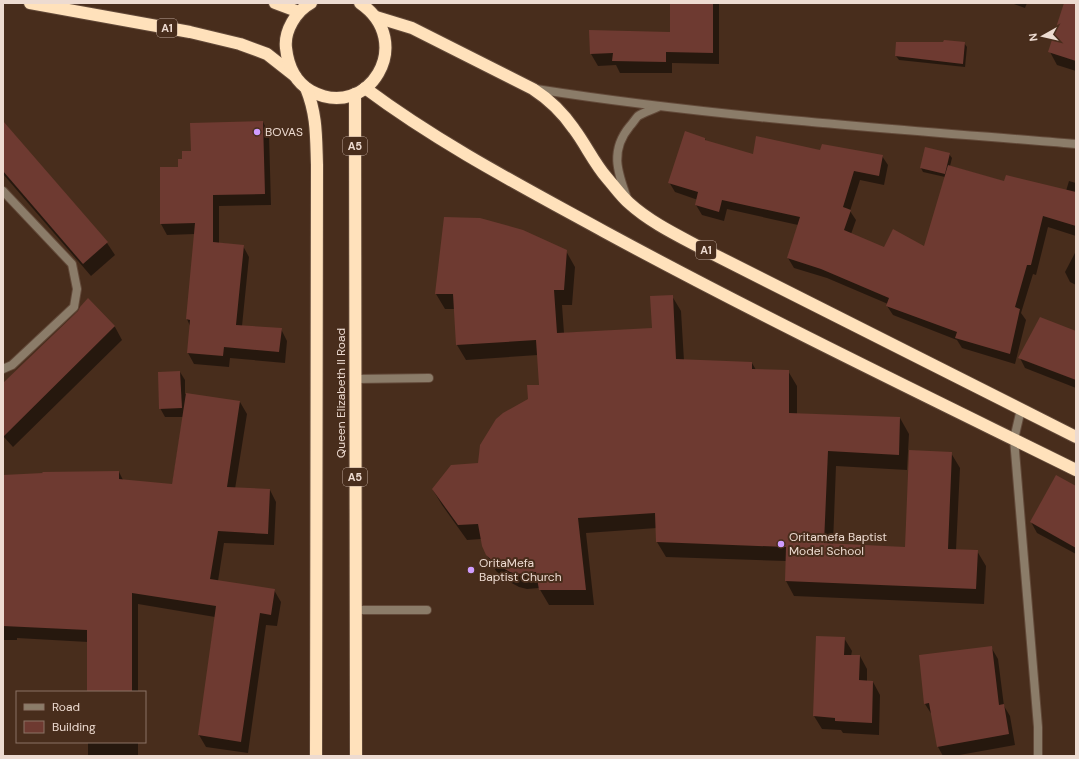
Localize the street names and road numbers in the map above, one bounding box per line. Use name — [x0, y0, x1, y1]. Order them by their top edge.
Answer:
road number: A1 — [157, 19, 177, 37]
road number: A5 — [343, 137, 367, 155]
road number: A1 — [696, 241, 716, 259]
street label: Queen Elizabeth II Road — [333, 328, 349, 458]
road number: A5 — [343, 468, 367, 486]

